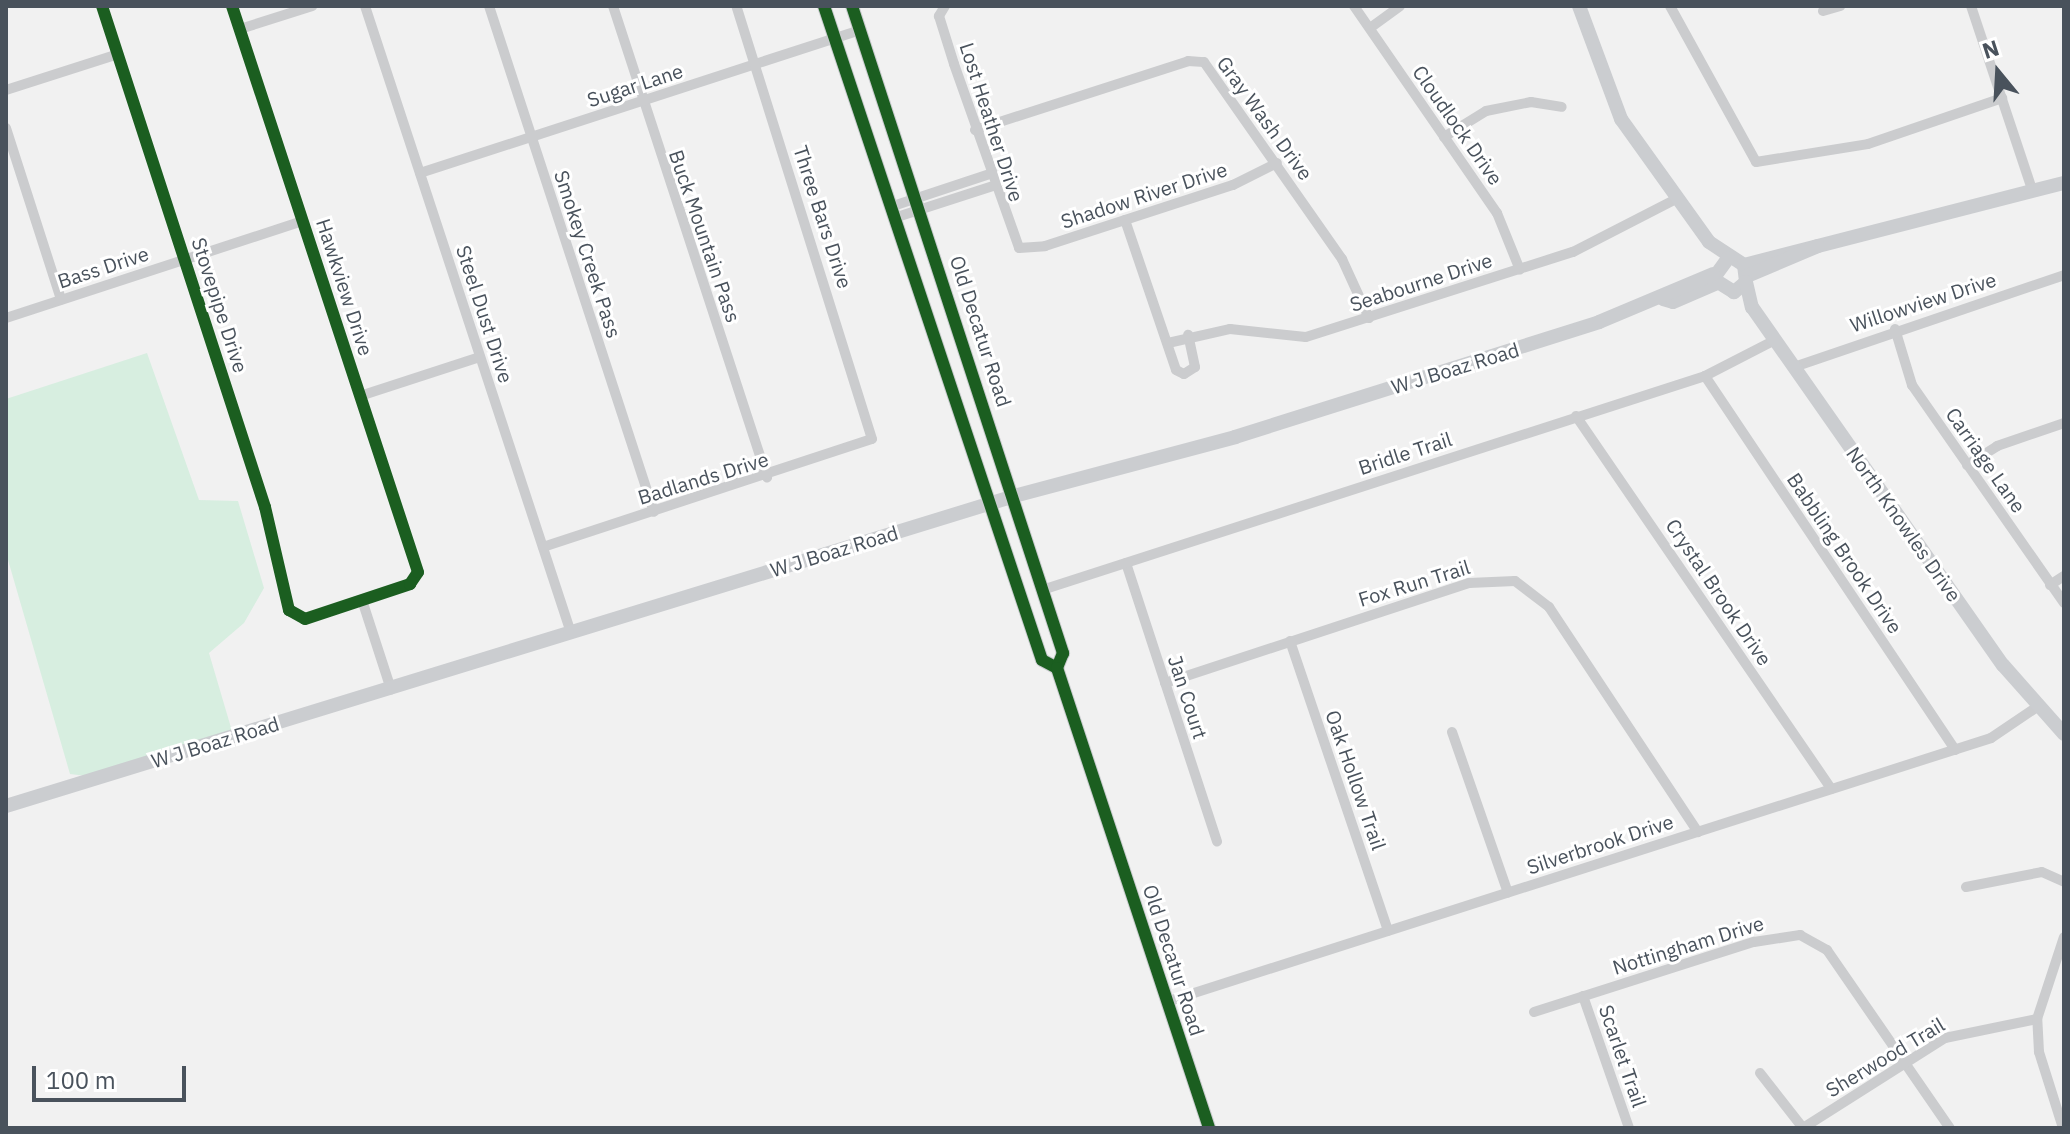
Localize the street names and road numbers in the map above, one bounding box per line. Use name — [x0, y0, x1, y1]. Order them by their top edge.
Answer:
street label: Lost Heather Drive — [955, 39, 1029, 205]
street label: Gray Wash Drive — [1212, 51, 1318, 185]
street label: Sugar Lane — [584, 58, 686, 112]
street label: Cloudlock Drive — [1408, 61, 1508, 189]
street label: Three Bars Drive — [789, 143, 857, 291]
street label: Buck Mountain Pass — [664, 147, 746, 325]
street label: Shadow River Drive — [1058, 157, 1230, 233]
street label: Smokey Creek Pass — [550, 167, 626, 341]
street label: Hawkview Drive — [312, 215, 378, 359]
street label: Stovepipe Drive — [187, 234, 253, 376]
street label: Bass Drive — [54, 241, 152, 293]
street label: Steel Dust Drive — [451, 242, 519, 386]
street label: Seabourne Drive — [1347, 248, 1495, 316]
street label: Old Decatur Road — [945, 252, 1017, 410]
street label: Willowview Drive — [1847, 267, 1999, 337]
street label: W J Boaz Road — [1388, 337, 1522, 399]
street label: Carriage Lane — [1941, 403, 2031, 517]
street label: Bridle Trail — [1355, 427, 1455, 479]
street label: North Knowles Drive — [1842, 442, 1966, 606]
street label: Badlands Drive — [635, 447, 771, 509]
street label: Babbling Brook Drive — [1782, 468, 1908, 638]
street label: Crystal Brook Drive — [1661, 514, 1777, 670]
street label: W J Boaz Road — [767, 520, 901, 582]
street label: Fox Run Trail — [1355, 555, 1473, 611]
street label: Jan Court — [1163, 652, 1213, 742]
street label: Oak Hollow Trail — [1321, 707, 1391, 853]
street label: W J Boaz Road — [148, 711, 282, 773]
street label: Silverbrook Drive — [1524, 809, 1676, 879]
street label: Old Decatur Road — [1138, 881, 1210, 1039]
street label: Nottingham Drive — [1610, 911, 1766, 979]
street label: Scarlet Trail — [1594, 1002, 1652, 1110]
street label: Sherwood Trail — [1821, 1012, 1949, 1102]

